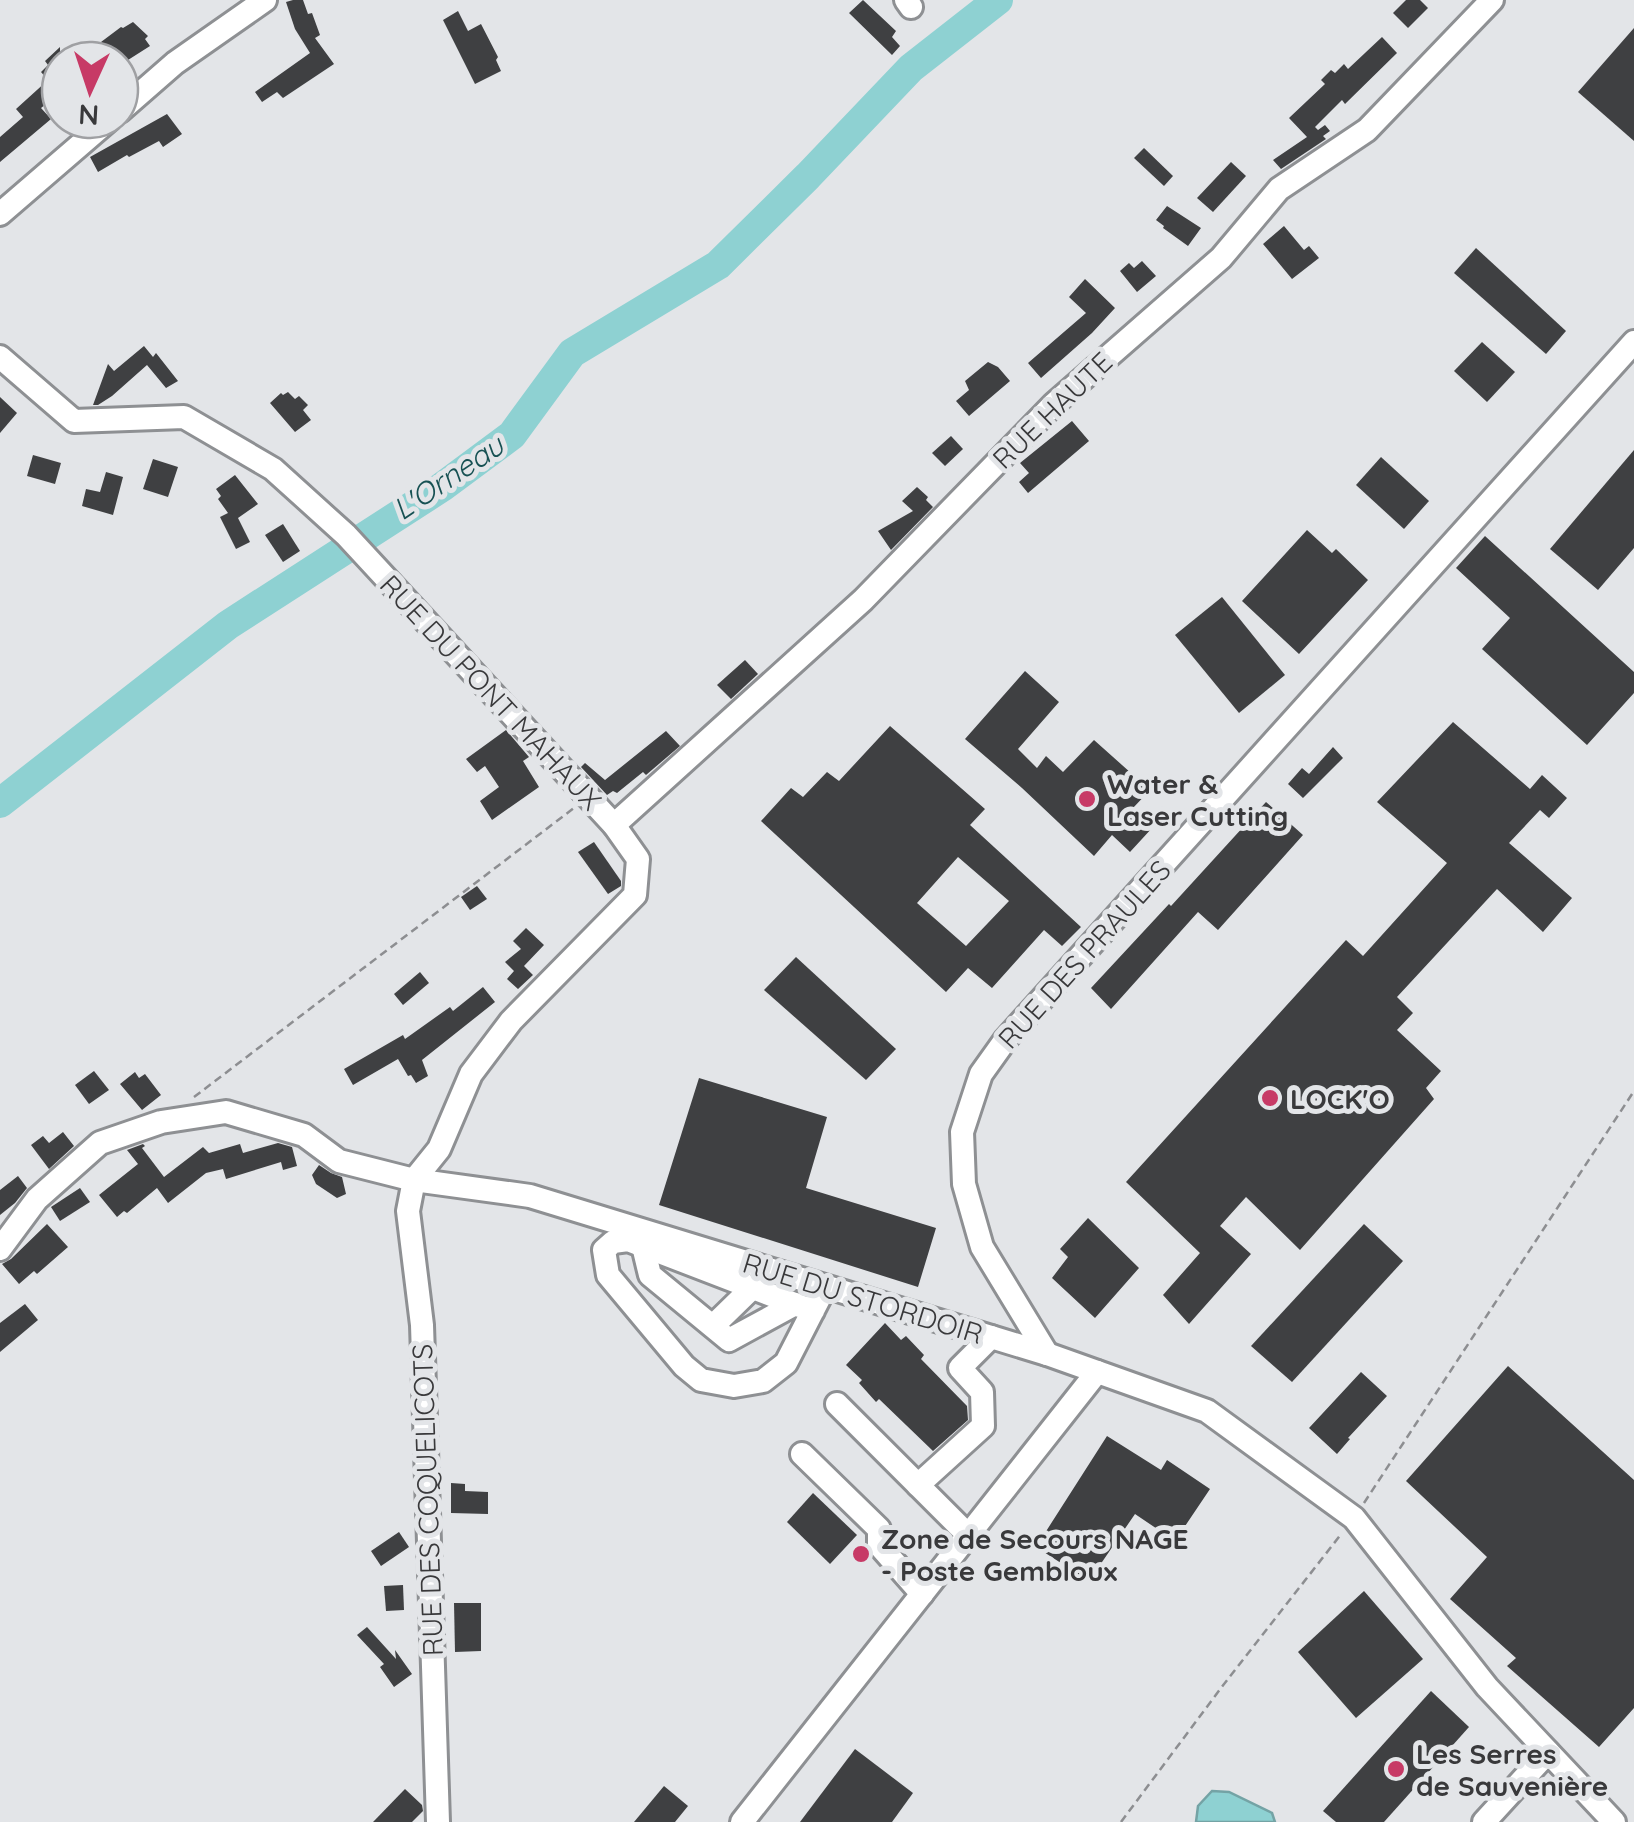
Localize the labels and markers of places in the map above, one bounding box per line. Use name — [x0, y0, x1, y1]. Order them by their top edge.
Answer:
place label: Water & Laser Cutting — [1107, 766, 1288, 833]
marker: Water & Laser Cutting — [1076, 788, 1098, 810]
place label: LOCK'O — [1290, 1081, 1390, 1116]
marker: LOCK'O — [1259, 1087, 1281, 1109]
place label: Zone de Secours NAGE - Poste Gembloux — [881, 1521, 1189, 1588]
marker: Zone de Secours NAGE - Poste Gembloux — [850, 1543, 872, 1565]
place label: Les Serres de Sauvenière — [1416, 1736, 1608, 1803]
marker: Les Serres de Sauvenière — [1385, 1758, 1407, 1780]

